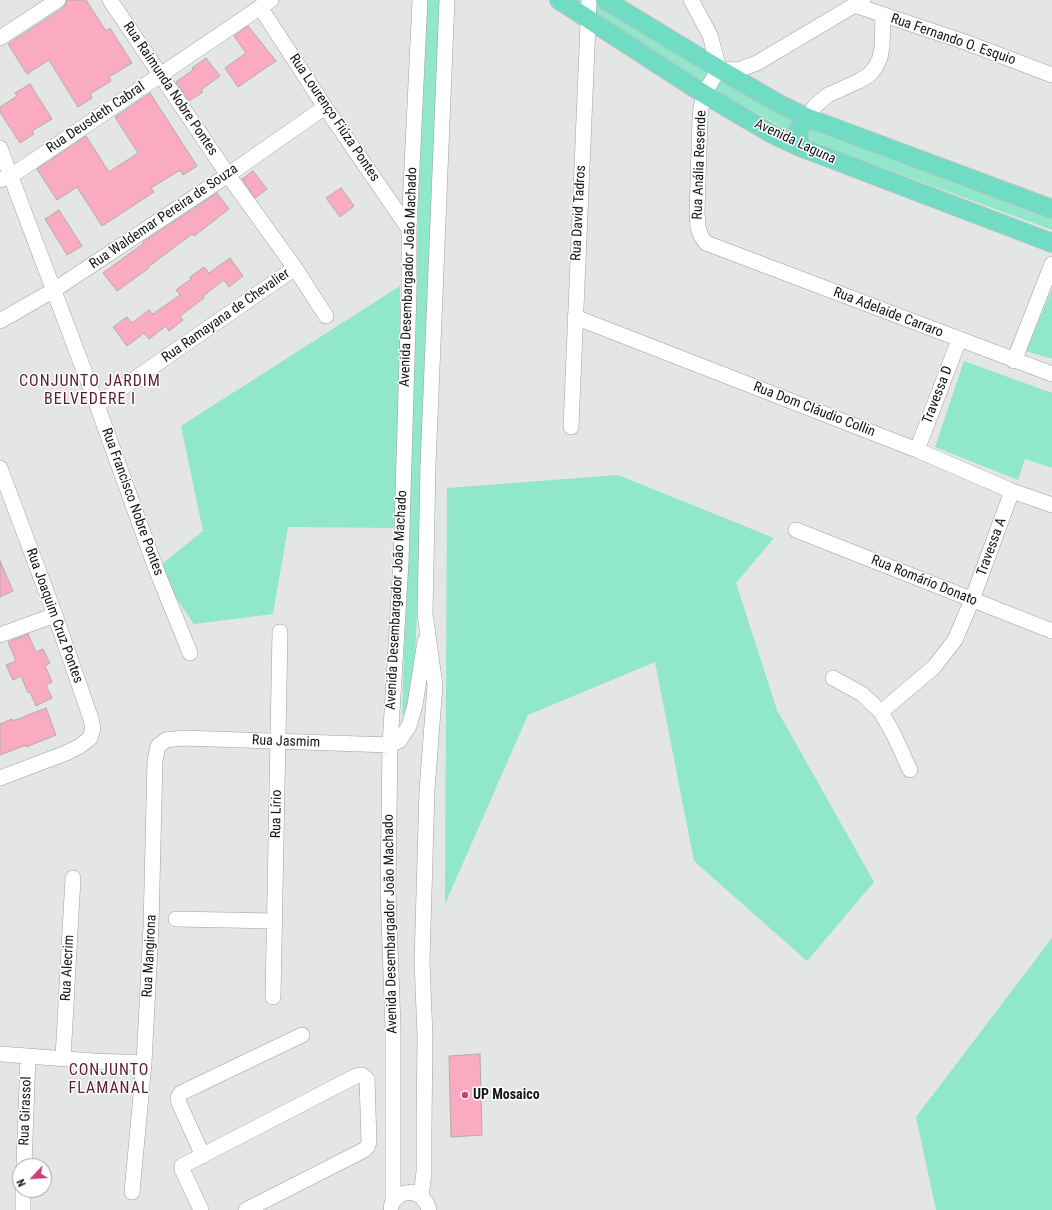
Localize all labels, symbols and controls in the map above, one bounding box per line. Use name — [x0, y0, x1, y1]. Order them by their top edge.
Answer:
street label: Rua Fernando O. Esquio — [888, 11, 1018, 69]
street label: Rua Raimunda Nobre Pontes — [119, 19, 221, 159]
street label: Rua Lourenço Fiúza Pontes — [285, 51, 383, 185]
street label: Rua Deusdeth Cabral — [44, 79, 148, 157]
street label: Rua Anália Resende — [690, 110, 710, 220]
street label: Avenida Laguna — [752, 116, 838, 168]
street label: Rua Waldemar Pereira de Souza — [87, 161, 241, 273]
street label: Rua David Tadros — [568, 165, 590, 261]
street label: Avenida Desembargador João Machado — [397, 167, 421, 387]
street label: Rua Ramayana de Chevalier — [159, 265, 293, 367]
street label: Rua Adelaide Carraro — [831, 284, 945, 342]
street label: Travessa D — [919, 364, 957, 426]
district label: CONJUNTO JARDIM BELVEDERE I — [19, 372, 161, 410]
street label: Rua Dom Cláudio Collin — [751, 379, 877, 441]
street label: Rua Francisco Nobre Pontes — [97, 426, 167, 578]
street label: Avenida Desembargador João Machado — [383, 490, 411, 710]
street label: Travessa A — [974, 516, 1010, 578]
street label: Rua Joaquim Cruz Pontes — [22, 546, 86, 686]
street label: Rua Romário Donato — [868, 552, 980, 610]
street label: Rua Jasmim — [252, 732, 320, 752]
street label: Rua Lírio — [268, 790, 286, 838]
street label: Avenida Desembargador João Machado — [381, 814, 401, 1034]
street label: Rua Mangirona — [139, 914, 161, 998]
street label: Rua Alecrim — [58, 934, 78, 1002]
district label: CONJUNTO FLAMANAL — [68, 1061, 150, 1099]
street label: Rua Girassol — [16, 1076, 36, 1146]
place label: UP Mosaico — [473, 1087, 540, 1103]
marker: UP Mosaico — [460, 1090, 470, 1100]
north arrow — [12, 1158, 52, 1198]
text: N — [14, 1177, 29, 1189]

